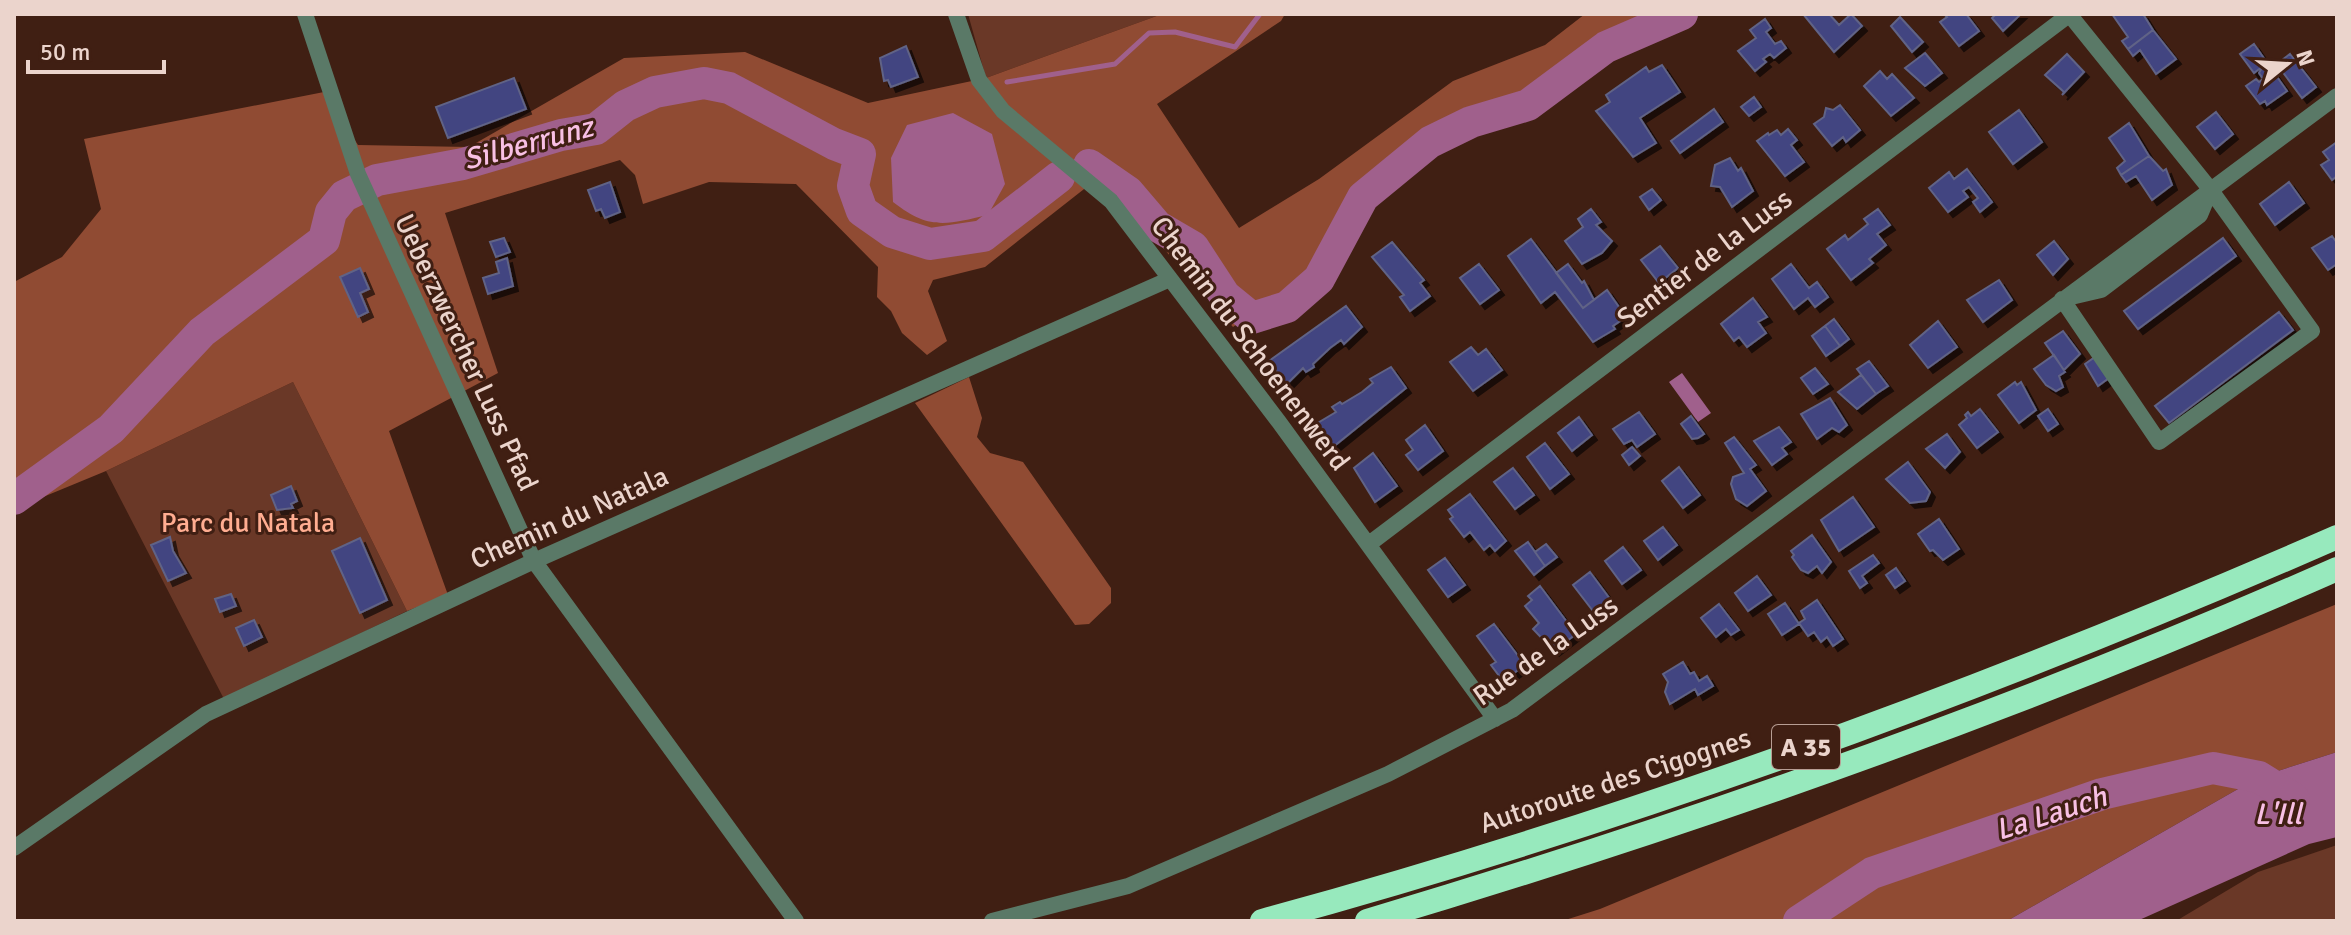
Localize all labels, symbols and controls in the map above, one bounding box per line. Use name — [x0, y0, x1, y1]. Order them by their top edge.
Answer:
scale bar — [28, 24, 164, 74]
north arrow — [2247, 24, 2327, 104]
text: 50 m — [40, 37, 90, 67]
text: N — [2290, 47, 2321, 69]
water label: Silberrunz — [459, 108, 600, 179]
street label: Sentier de la Luss — [1610, 182, 1799, 336]
street label: Ueberzwercher Luss Pfad — [387, 209, 545, 496]
street label: Chemin du Schoenenwerd — [1144, 210, 1357, 477]
street label: Chemin du Natala — [465, 459, 674, 577]
park label: Parc du Natala — [161, 506, 335, 540]
street label: Rue de la Luss — [1467, 588, 1625, 713]
street label: Autoroute des Cigognes — [1475, 721, 1755, 841]
road number: A 35 — [1772, 725, 1840, 769]
water label: La Lauch — [1991, 778, 2112, 849]
water label: L'Ill — [2254, 796, 2304, 833]

